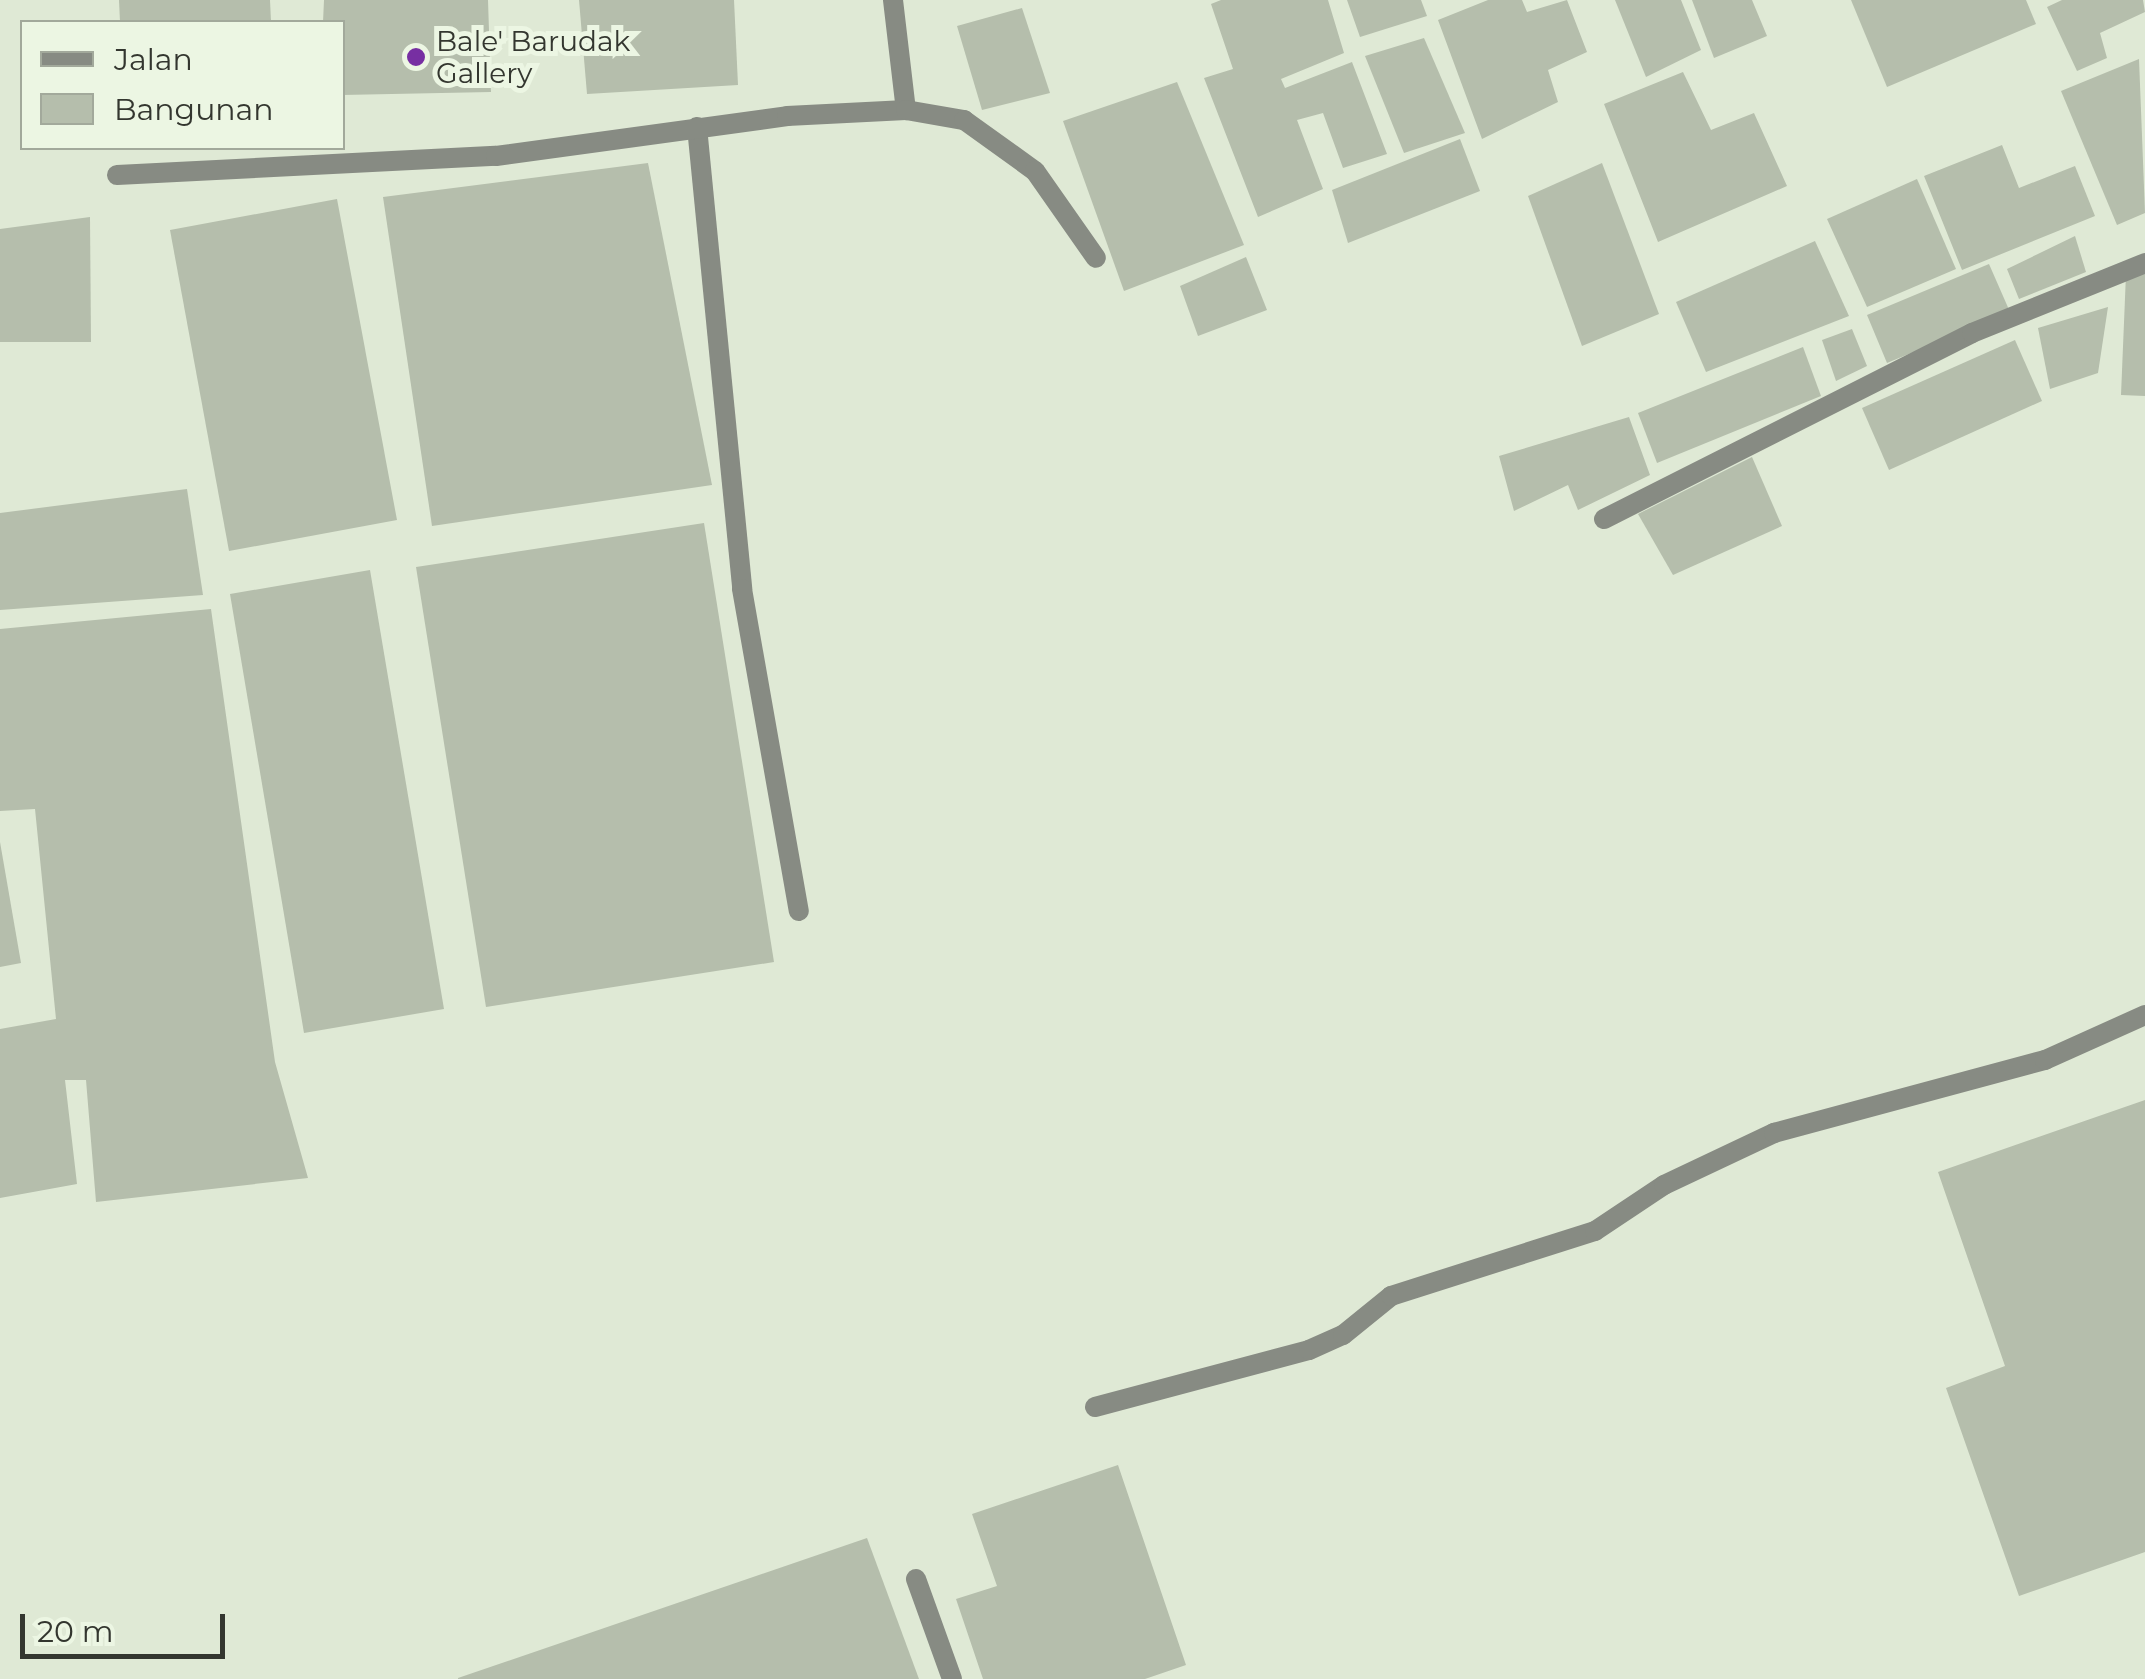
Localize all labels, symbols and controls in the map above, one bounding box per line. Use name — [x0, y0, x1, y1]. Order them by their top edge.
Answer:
legend — [20, 20, 345, 150]
place label: Bale' Barudak Gallery — [436, 24, 630, 90]
text: Jalan — [114, 41, 193, 78]
marker: Bale' Barudak Gallery — [405, 46, 427, 68]
text: Bangunan — [114, 91, 274, 128]
scale bar — [25, 1594, 230, 1656]
text: 20 m — [37, 1613, 114, 1650]

